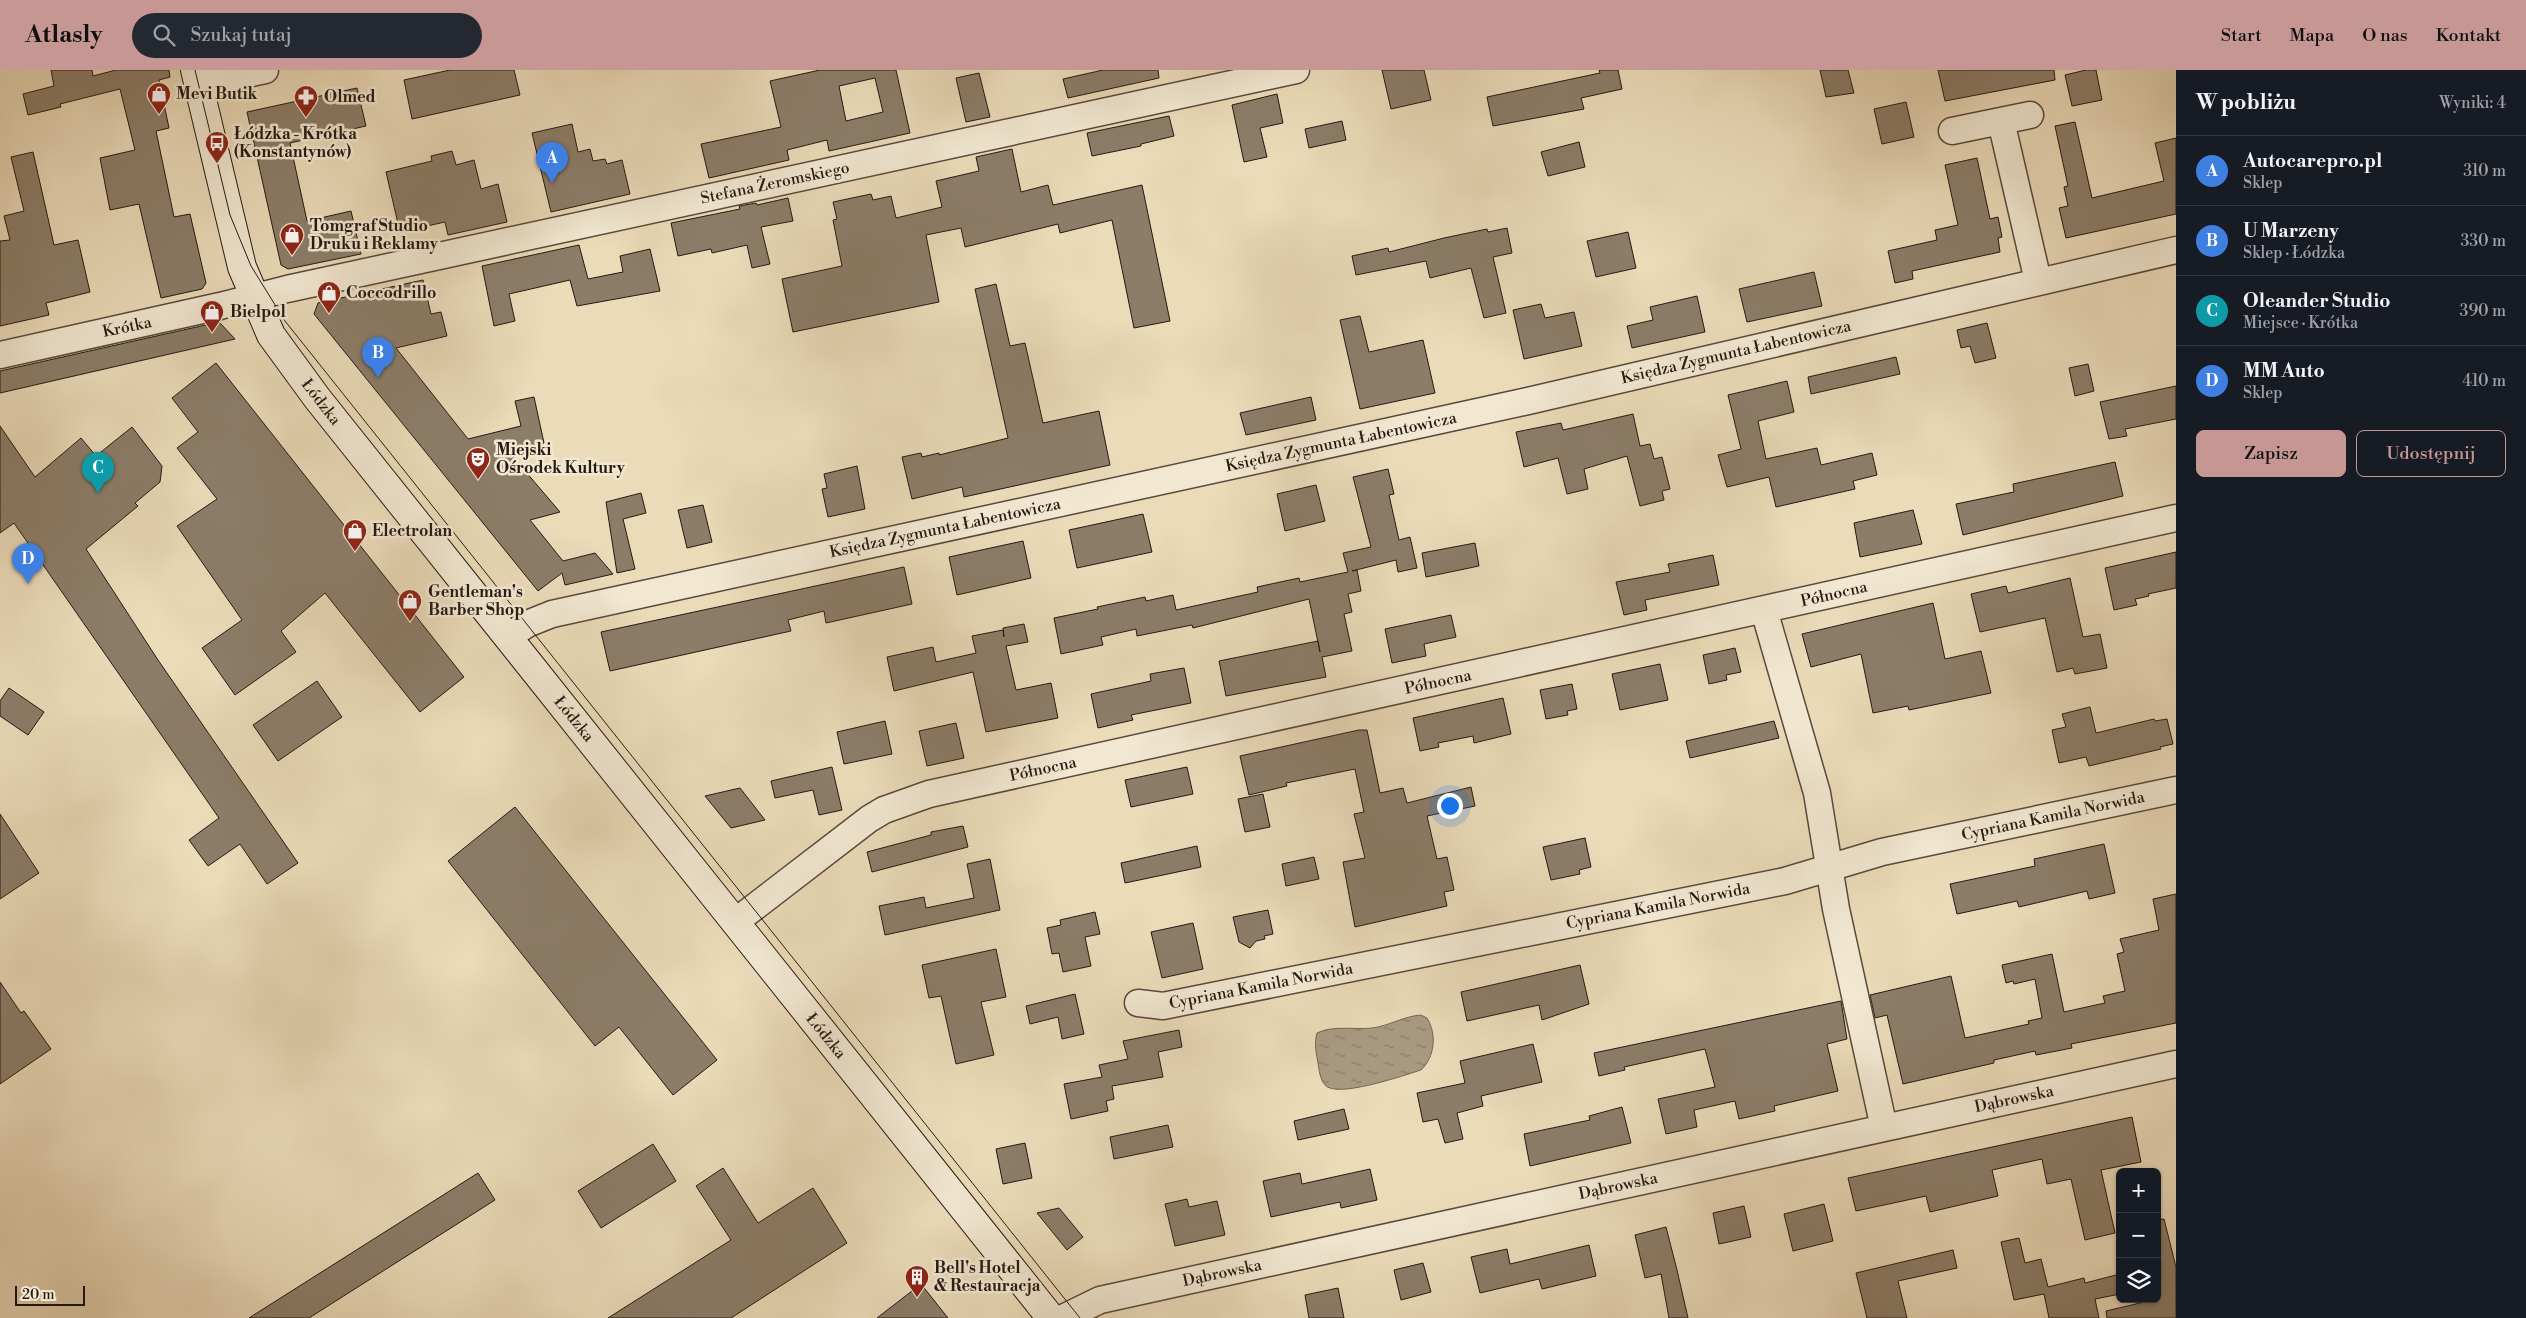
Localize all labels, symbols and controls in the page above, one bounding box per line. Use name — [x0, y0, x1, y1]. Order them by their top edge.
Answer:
search box — [132, 13, 482, 58]
text: Atlasly — [25, 20, 102, 50]
icon: search — [150, 21, 178, 49]
text: Szukaj tutaj — [190, 23, 292, 47]
text: Start — [2221, 24, 2262, 47]
text: Mapa — [2290, 24, 2334, 47]
text: O nas — [2362, 24, 2408, 47]
text: Kontakt — [2436, 24, 2501, 47]
shop icon: Mevi Butik — [146, 81, 172, 115]
place label: Mevi Butik — [176, 84, 259, 104]
pharmacy icon: Olmed — [293, 84, 319, 118]
place label: Olmed — [324, 87, 376, 107]
text: W pobliżu — [2196, 90, 2296, 116]
text: Wyniki: 4 — [2439, 93, 2506, 113]
place label: Łódzka - Krótka (Konstantynów) — [234, 124, 357, 162]
bus stop icon: Łódzka - Krótka (Konstantynów) — [204, 130, 230, 164]
pin: A — [536, 142, 568, 183]
text: Autocarepro.pl — [2243, 149, 2382, 173]
street label: Stefana Żeromskiego — [698, 155, 851, 209]
text: A — [2206, 161, 2218, 181]
text: 310 m — [2463, 161, 2506, 181]
text: Sklep — [2243, 173, 2283, 193]
place label: Tomgraf Studio Druku i Reklamy — [310, 216, 439, 254]
text: U Marzeny — [2243, 219, 2339, 243]
shop icon: Tomgraf Studio Druku i Reklamy — [279, 222, 305, 256]
text: B — [2206, 231, 2218, 251]
text: 330 m — [2460, 231, 2506, 251]
text: Sklep · Łódzka — [2243, 243, 2345, 263]
shop icon: Coccodrillo — [316, 280, 342, 314]
place label: Coccodrillo — [346, 283, 436, 303]
text: Oleander Studio — [2243, 289, 2391, 313]
shop icon: Bielpol — [199, 299, 225, 333]
text: C — [2206, 301, 2218, 321]
text: 390 m — [2460, 301, 2506, 321]
place label: Bielpol — [230, 302, 287, 322]
street label: Krótka — [101, 312, 154, 342]
text: Miejsce · Krótka — [2243, 313, 2358, 333]
street label: Księdza Zygmunta Łabentowicza — [1619, 316, 1854, 388]
pin: B — [362, 337, 394, 378]
text: MM Auto — [2243, 359, 2325, 383]
text: D — [2206, 371, 2218, 391]
text: 410 m — [2462, 371, 2506, 391]
street label: Łódzka — [297, 375, 346, 430]
text: Sklep — [2243, 383, 2283, 403]
street label: Księdza Zygmunta Łabentowicza — [1224, 408, 1459, 476]
button: Zapisz — [2196, 430, 2346, 477]
button: Udostępnij — [2356, 430, 2506, 477]
place label: Miejski Ośrodek Kultury — [496, 440, 626, 478]
theatre icon: Miejski Ośrodek Kultury — [465, 446, 491, 480]
pin: C — [82, 452, 114, 493]
street label: Księdza Zygmunta Łabentowicza — [828, 494, 1063, 562]
shop icon: Electrolan — [342, 518, 368, 552]
place label: Electrolan — [372, 521, 452, 541]
pin: D — [12, 543, 44, 584]
street label: Północna — [1799, 576, 1870, 611]
place label: Gentleman's Barber Shop — [428, 582, 524, 620]
shop icon: Gentleman's Barber Shop — [397, 588, 423, 622]
street label: Północna — [1403, 665, 1474, 699]
street label: Łódzka — [549, 692, 599, 747]
street label: Północna — [1008, 752, 1079, 786]
street label: Cypriana Kamila Norwida — [1960, 787, 2147, 845]
your location — [1437, 793, 1463, 819]
street label: Cypriana Kamila Norwida — [1564, 878, 1752, 934]
street label: Cypriana Kamila Norwida — [1167, 958, 1355, 1014]
street label: Łódzka — [801, 1009, 851, 1064]
street label: Dąbrowska — [1973, 1081, 2056, 1117]
street label: Dąbrowska — [1577, 1168, 1660, 1204]
map controls — [2116, 1168, 2161, 1303]
button: + — [2116, 1168, 2161, 1213]
button: − — [2116, 1213, 2161, 1258]
street label: Dąbrowska — [1181, 1255, 1264, 1291]
place label: Bell's Hotel & Restauracja — [934, 1258, 1041, 1296]
button: layers — [2116, 1258, 2161, 1303]
building icon: Bell's Hotel & Restauracja — [904, 1264, 930, 1298]
scale bar — [15, 1283, 85, 1306]
text: 20 m — [22, 1286, 54, 1304]

